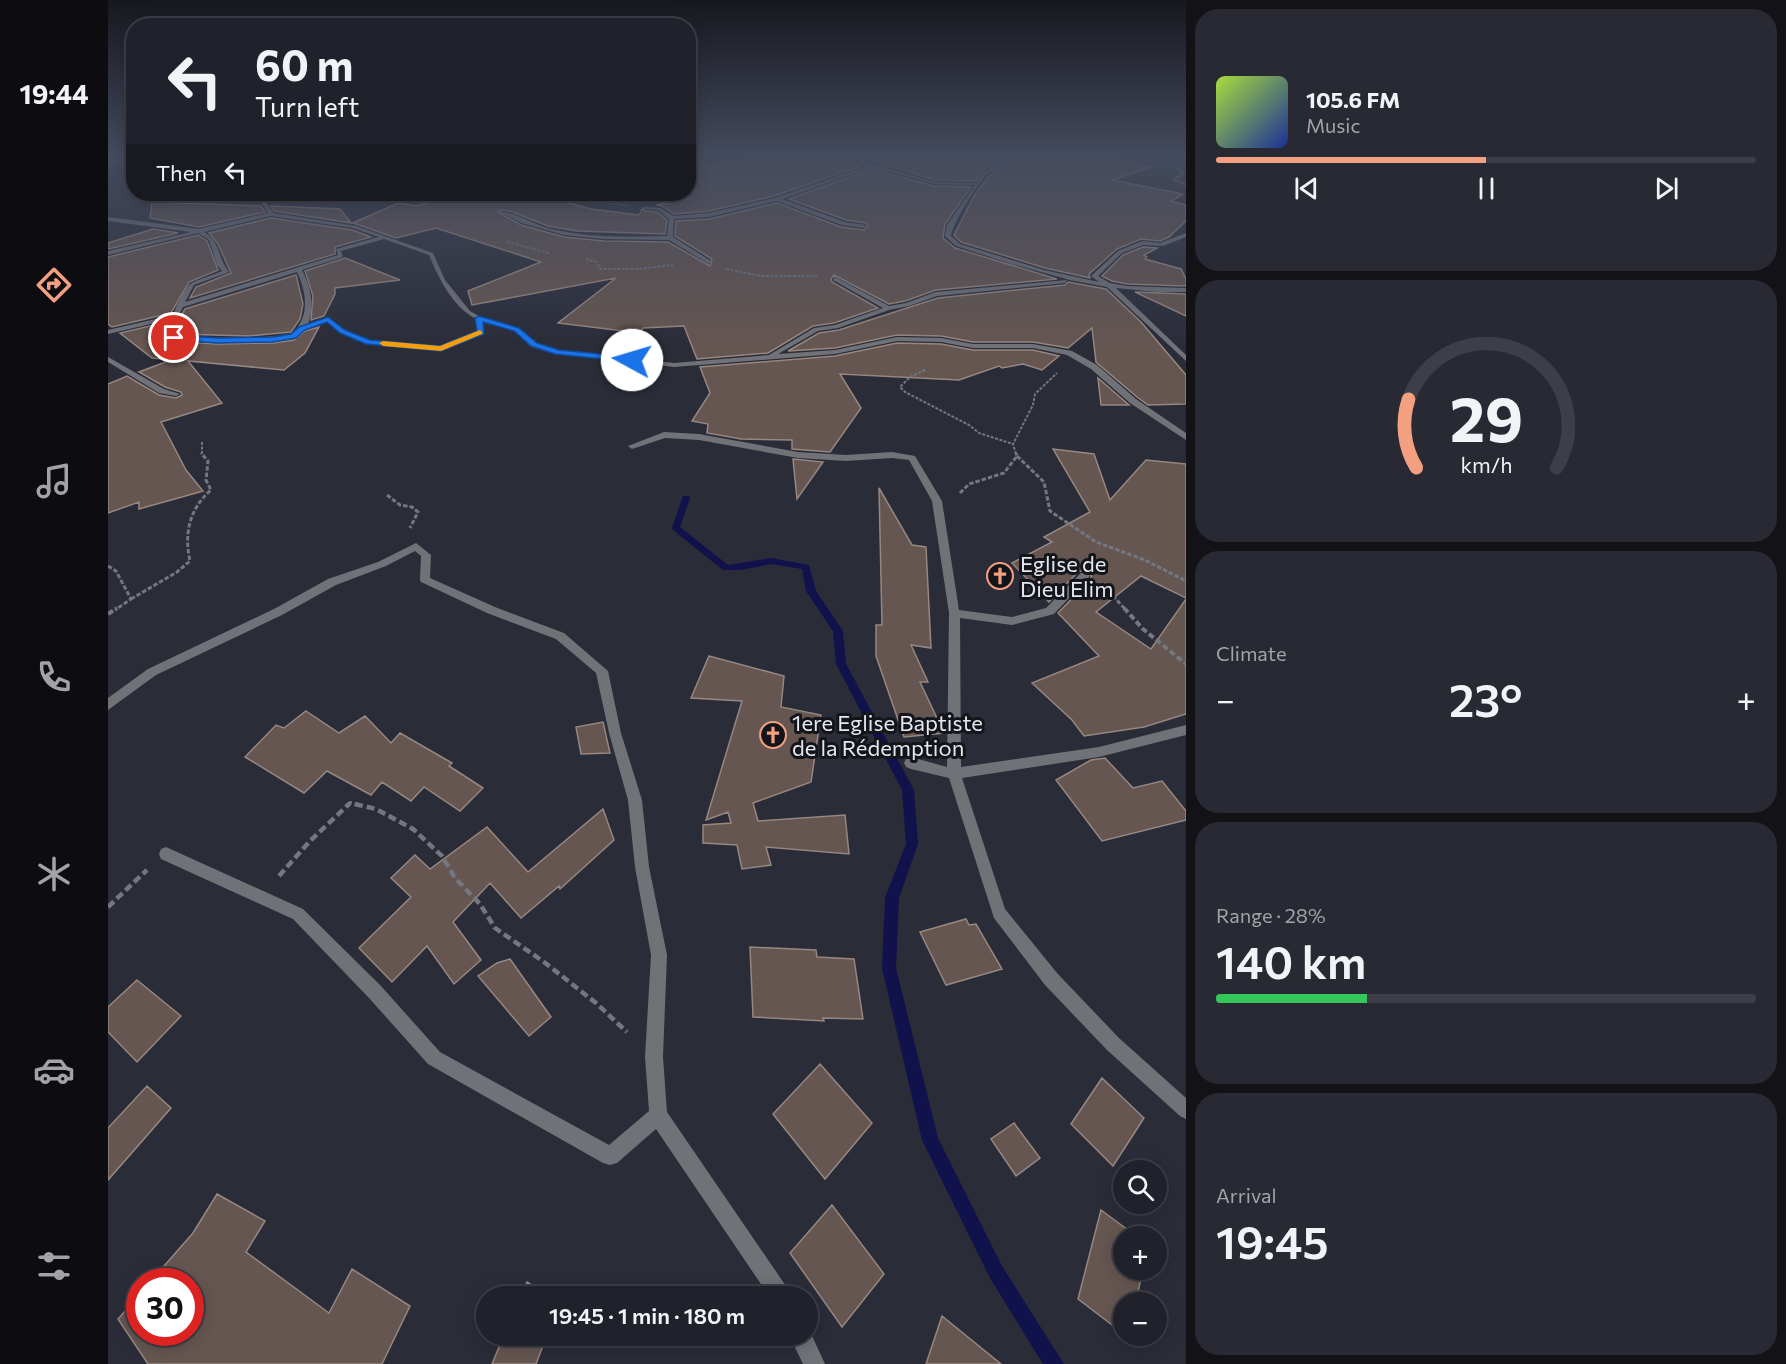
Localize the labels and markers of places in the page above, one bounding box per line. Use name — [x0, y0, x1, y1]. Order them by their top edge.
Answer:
pin — [148, 312, 199, 363]
place label: Eglise de Dieu Elim — [1020, 550, 1113, 602]
church icon: Eglise de Dieu Elim — [985, 561, 1015, 591]
place label: 1ere Eglise Baptiste de la Rédemption — [792, 709, 983, 761]
church icon: 1ere Eglise Baptiste de la Rédemption — [758, 720, 788, 750]

